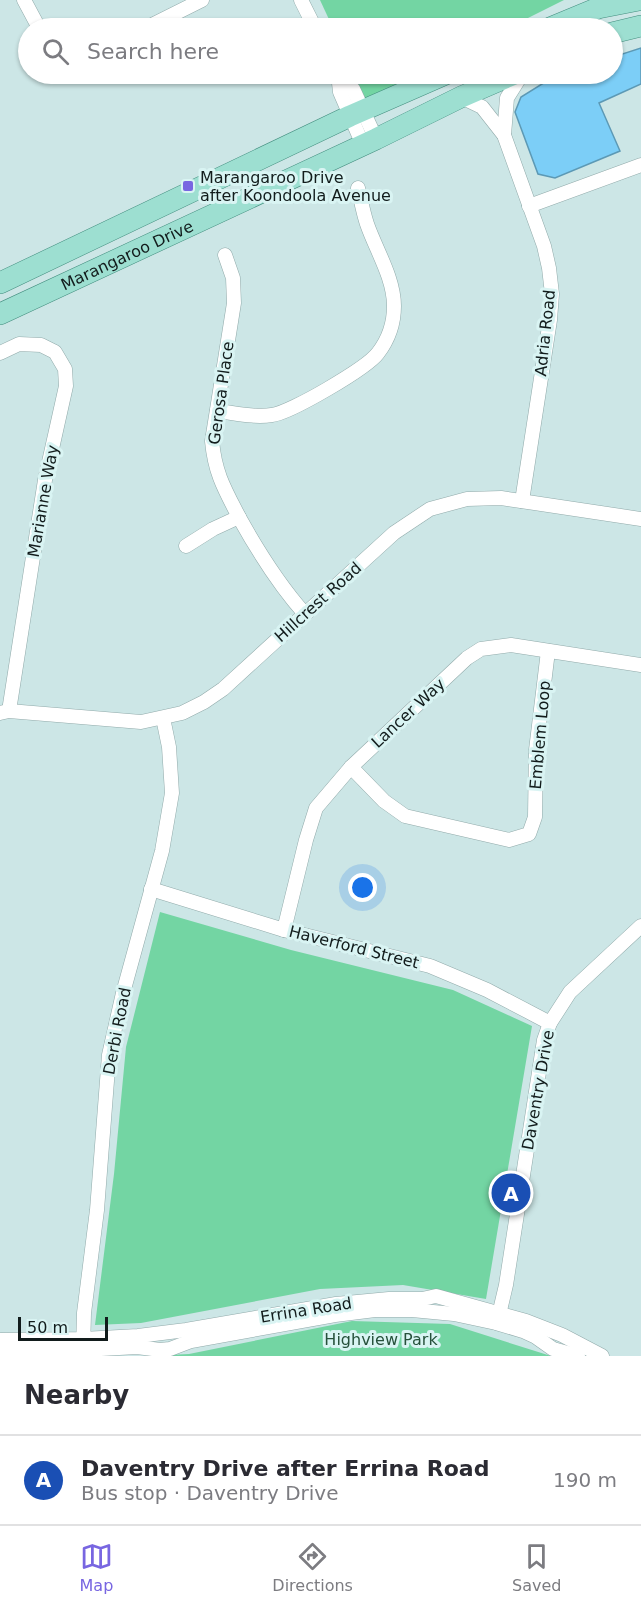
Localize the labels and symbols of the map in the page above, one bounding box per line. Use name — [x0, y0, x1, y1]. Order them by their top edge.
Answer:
place label: Marangaroo Drive after Koondoola Avenue — [200, 168, 391, 205]
marker: Marangaroo Drive after Koondoola Avenue — [181, 179, 195, 193]
street label: Marangaroo Drive — [58, 216, 196, 294]
street label: Adria Road — [531, 289, 559, 377]
street label: Gerosa Place — [204, 340, 238, 446]
street label: Marianne Way — [24, 443, 62, 559]
street label: Hillcrest Road — [271, 558, 365, 646]
street label: Lancer Way — [367, 674, 449, 752]
street label: Emblem Loop — [526, 680, 554, 790]
your location — [348, 873, 377, 902]
street label: Haverford Street — [287, 922, 421, 972]
street label: Derbi Road — [99, 986, 135, 1076]
street label: Daventry Drive — [518, 1028, 558, 1152]
pin: A — [492, 1170, 530, 1216]
street label: Errina Road — [259, 1293, 353, 1327]
scale bar — [18, 1314, 108, 1342]
park label: Highview Park — [324, 1330, 438, 1349]

